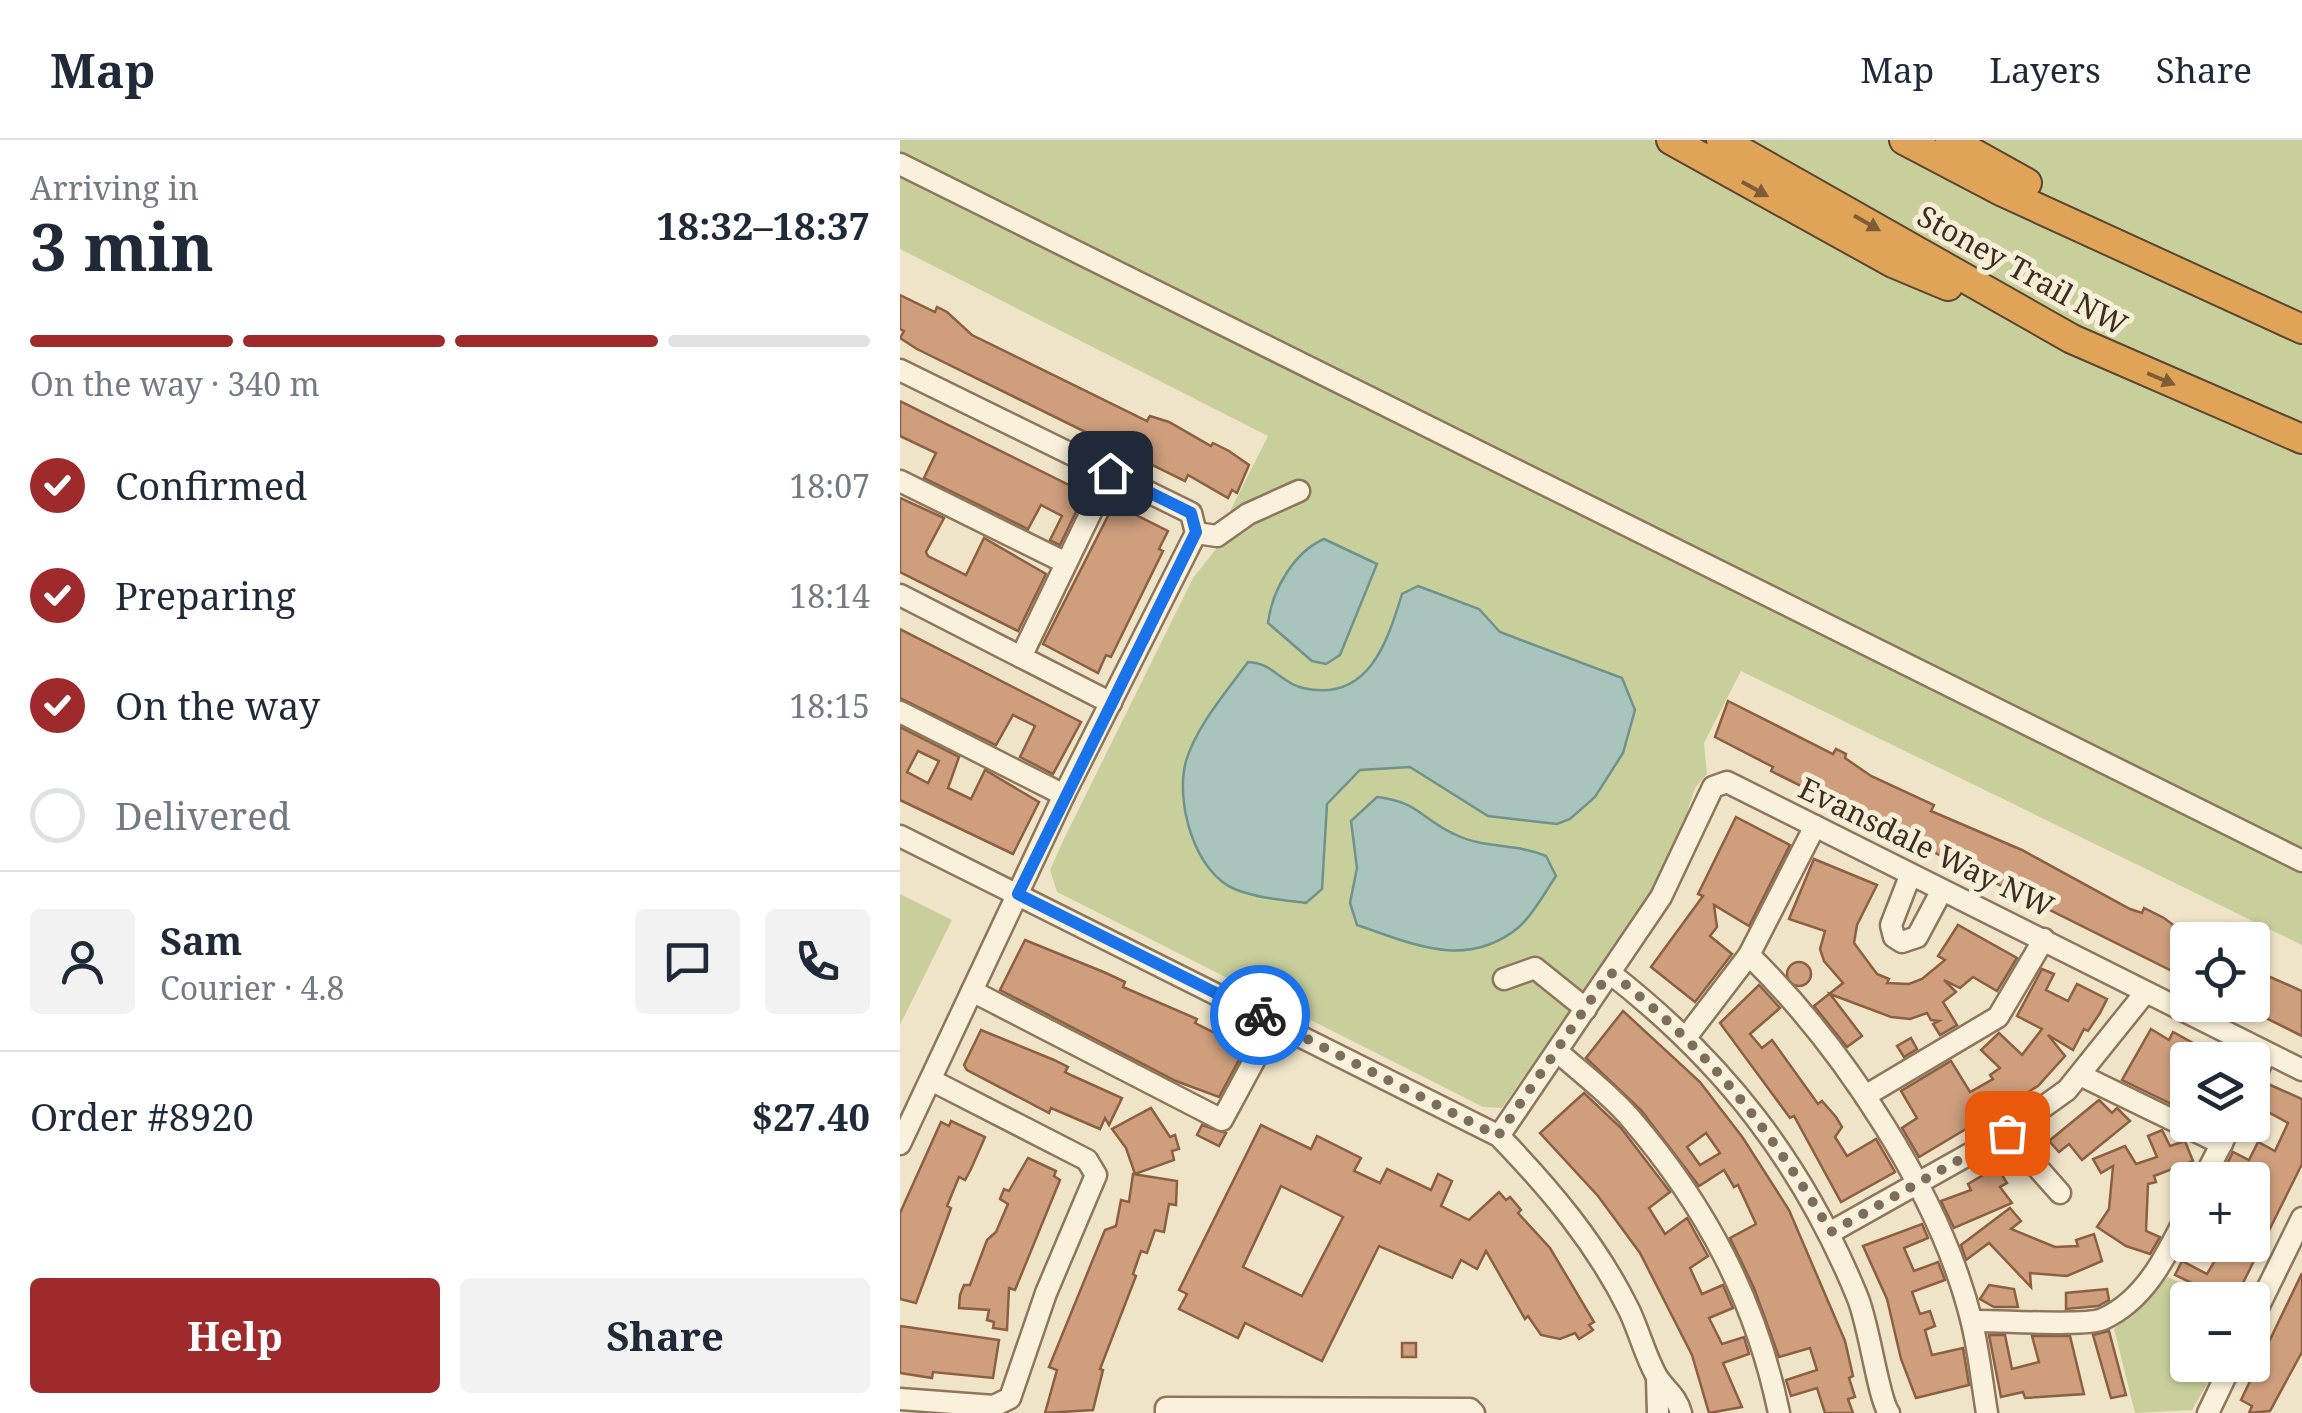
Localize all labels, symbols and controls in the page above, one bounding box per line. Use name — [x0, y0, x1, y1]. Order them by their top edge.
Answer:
text: Map — [50, 37, 155, 102]
text: Map — [1860, 46, 1934, 93]
text: Layers — [1989, 46, 2101, 93]
text: Share — [2156, 46, 2252, 93]
text: Arriving in — [30, 166, 199, 209]
one-way arrow — [1741, 180, 1770, 197]
street label: Stoney Trail NW — [1910, 195, 2136, 345]
text: 18:32–18:37 — [656, 199, 870, 251]
text: 3 min — [30, 202, 214, 290]
one-way arrow — [1853, 213, 1881, 231]
text: On the way · 340 m — [30, 362, 320, 405]
one-way arrow — [2146, 371, 2176, 387]
pin — [1068, 431, 1153, 516]
icon: home — [1083, 446, 1138, 501]
icon: check — [30, 458, 85, 513]
text: Confirmed — [115, 459, 307, 511]
text: 18:07 — [789, 464, 870, 507]
icon: check — [30, 568, 85, 623]
text: Preparing — [115, 569, 296, 621]
text: 18:14 — [789, 574, 870, 617]
icon: check — [30, 678, 85, 733]
text: On the way — [115, 679, 320, 731]
text: 18:15 — [789, 684, 870, 727]
street label: Evansdale Way NW — [1792, 767, 2062, 926]
text: Delivered — [115, 789, 291, 841]
button: person — [30, 909, 135, 1014]
button: chat — [635, 909, 740, 1014]
button: phone — [765, 909, 870, 1014]
text: Sam — [160, 914, 242, 966]
map controls — [2170, 922, 2270, 1382]
button: locate — [2170, 922, 2270, 1022]
courier — [1210, 965, 1310, 1065]
text: Courier · 4.8 — [160, 966, 344, 1009]
icon: bike — [1233, 988, 1288, 1043]
button: layers — [2170, 1042, 2270, 1142]
text: Order #8920 — [30, 1090, 254, 1142]
text: $27.40 — [751, 1090, 870, 1142]
pin — [1965, 1091, 2050, 1176]
icon: bag — [1980, 1106, 2035, 1161]
button: + — [2170, 1162, 2270, 1262]
button: Help — [30, 1278, 440, 1393]
button: Share — [460, 1278, 870, 1393]
button: − — [2170, 1282, 2270, 1382]

